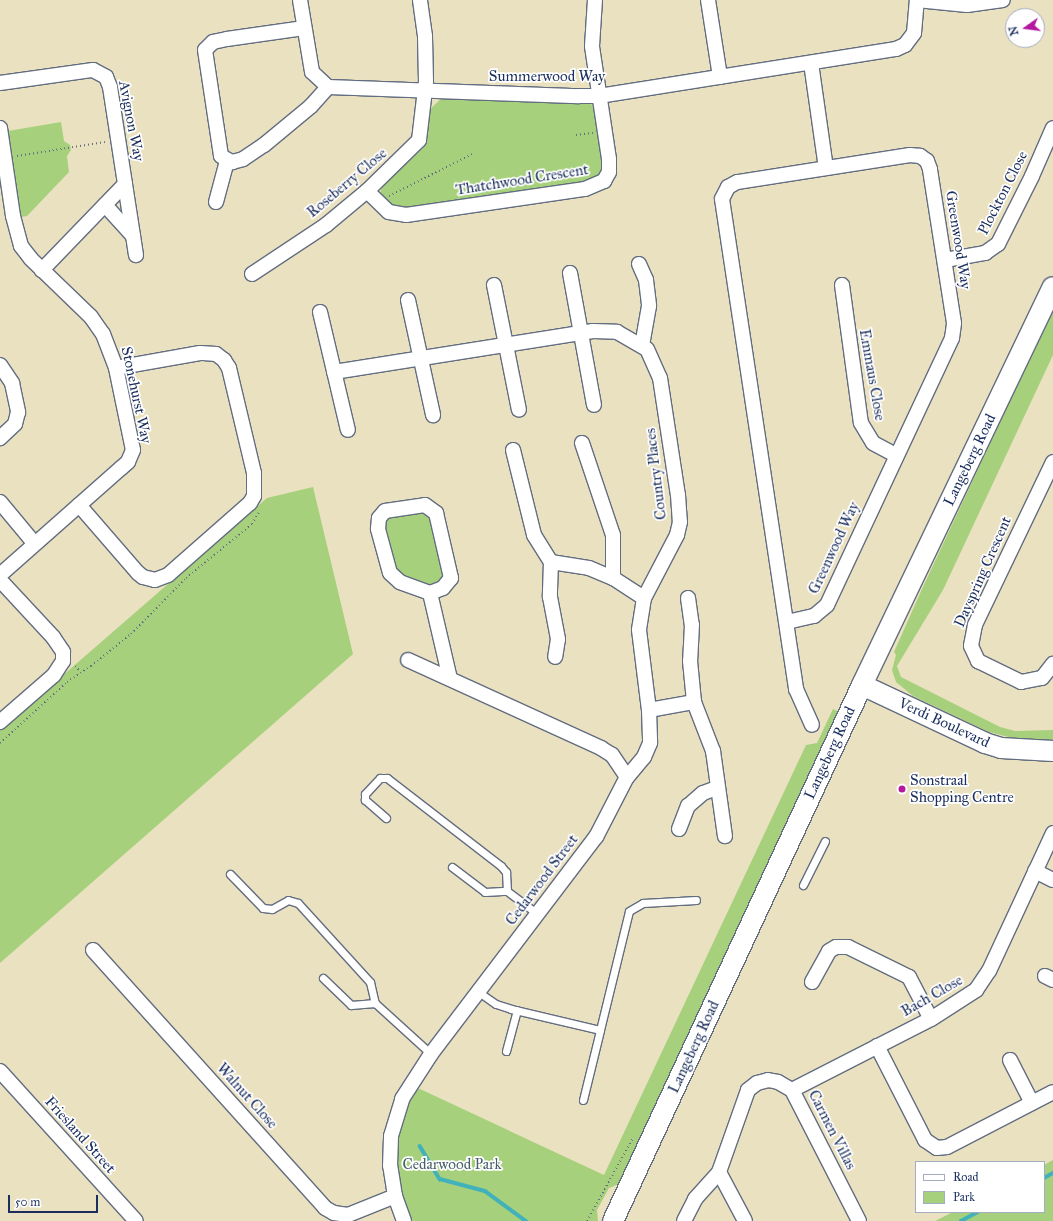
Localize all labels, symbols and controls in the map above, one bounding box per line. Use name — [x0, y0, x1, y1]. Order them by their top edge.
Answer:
north arrow — [1005, 8, 1045, 48]
text: N — [1006, 25, 1021, 37]
street label: Summerwood Way — [489, 68, 605, 86]
street label: Avignon Way — [114, 79, 148, 163]
street label: Roseberry Close — [303, 144, 391, 222]
street label: Plockton Close — [974, 148, 1032, 238]
street label: Thatchwood Crescent — [454, 161, 590, 199]
street label: Greenwood Way — [941, 189, 975, 291]
street label: Emmaus Close — [855, 328, 889, 422]
street label: Stonehurst Way — [117, 345, 155, 445]
street label: Langeberg Road — [940, 411, 1000, 509]
street label: Country Places — [641, 427, 671, 521]
street label: Greenwood Way — [805, 499, 863, 597]
street label: Dayspring Crescent — [950, 514, 1016, 630]
street label: Verdi Boulevard — [896, 694, 992, 752]
street label: Langeberg Road — [801, 704, 859, 802]
place label: Sonstraal Shopping Centre — [910, 771, 1014, 806]
marker: Sonstraal Shopping Centre — [897, 784, 907, 794]
street label: Cedarwood Street — [502, 831, 582, 929]
street label: Bach Close — [898, 971, 966, 1021]
street label: Langeberg Road — [665, 998, 723, 1096]
street label: Walnut Close — [213, 1059, 281, 1133]
street label: Carmen Villas — [804, 1087, 860, 1173]
street label: Friesland Street — [41, 1093, 119, 1177]
park label: Cedarwood Park — [402, 1156, 502, 1174]
legend — [915, 1161, 1045, 1213]
text: Road — [953, 1170, 979, 1184]
scale bar — [10, 1187, 100, 1213]
text: Park — [953, 1190, 975, 1204]
text: 50 m — [15, 1195, 40, 1209]

